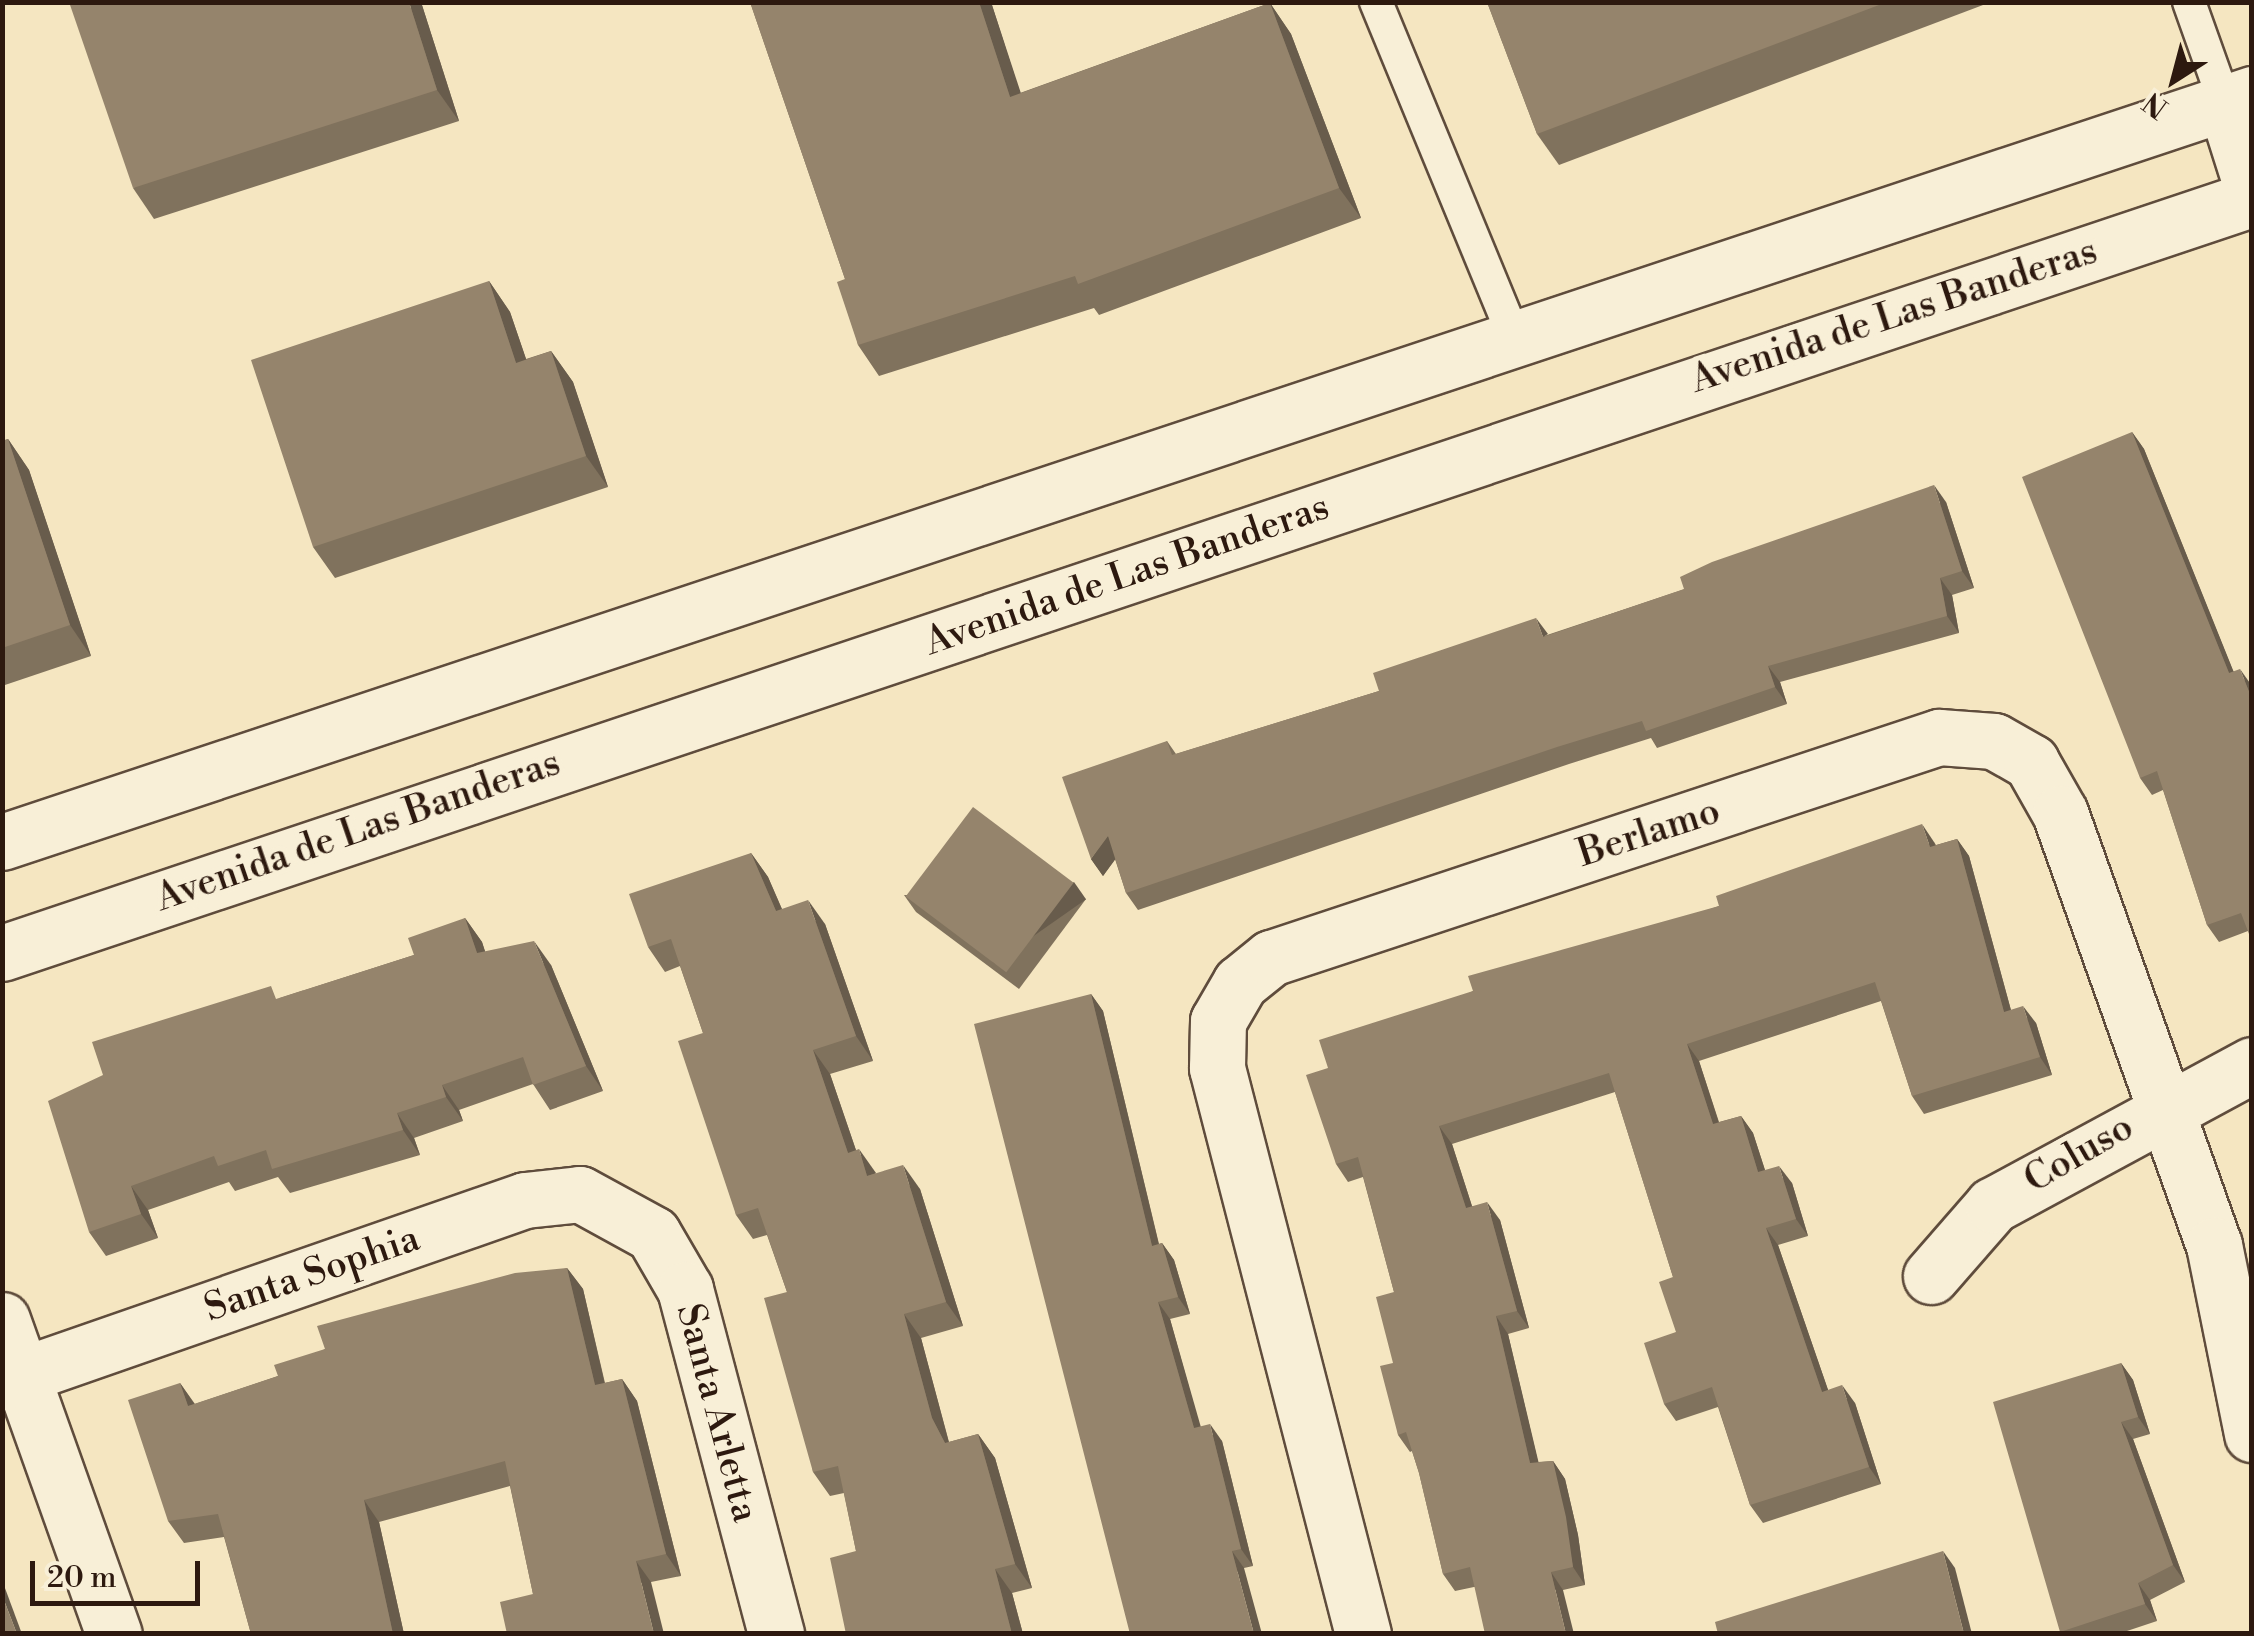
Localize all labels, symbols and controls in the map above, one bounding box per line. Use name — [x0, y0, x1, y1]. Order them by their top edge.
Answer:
north arrow — [2124, 30, 2224, 130]
text: N — [2137, 84, 2175, 125]
street label: Avenida de Las Banderas — [1685, 229, 2103, 403]
street label: Avenida de Las Banderas — [919, 484, 1335, 666]
street label: Avenida de Las Banderas — [150, 740, 566, 922]
street label: Berlamo — [1572, 789, 1726, 877]
street label: Coluso — [2016, 1105, 2142, 1203]
street label: Santa Sophia — [199, 1216, 425, 1332]
street label: Santa Arletta — [666, 1299, 768, 1527]
scale bar — [35, 1541, 205, 1603]
text: 20 m — [47, 1559, 116, 1597]

